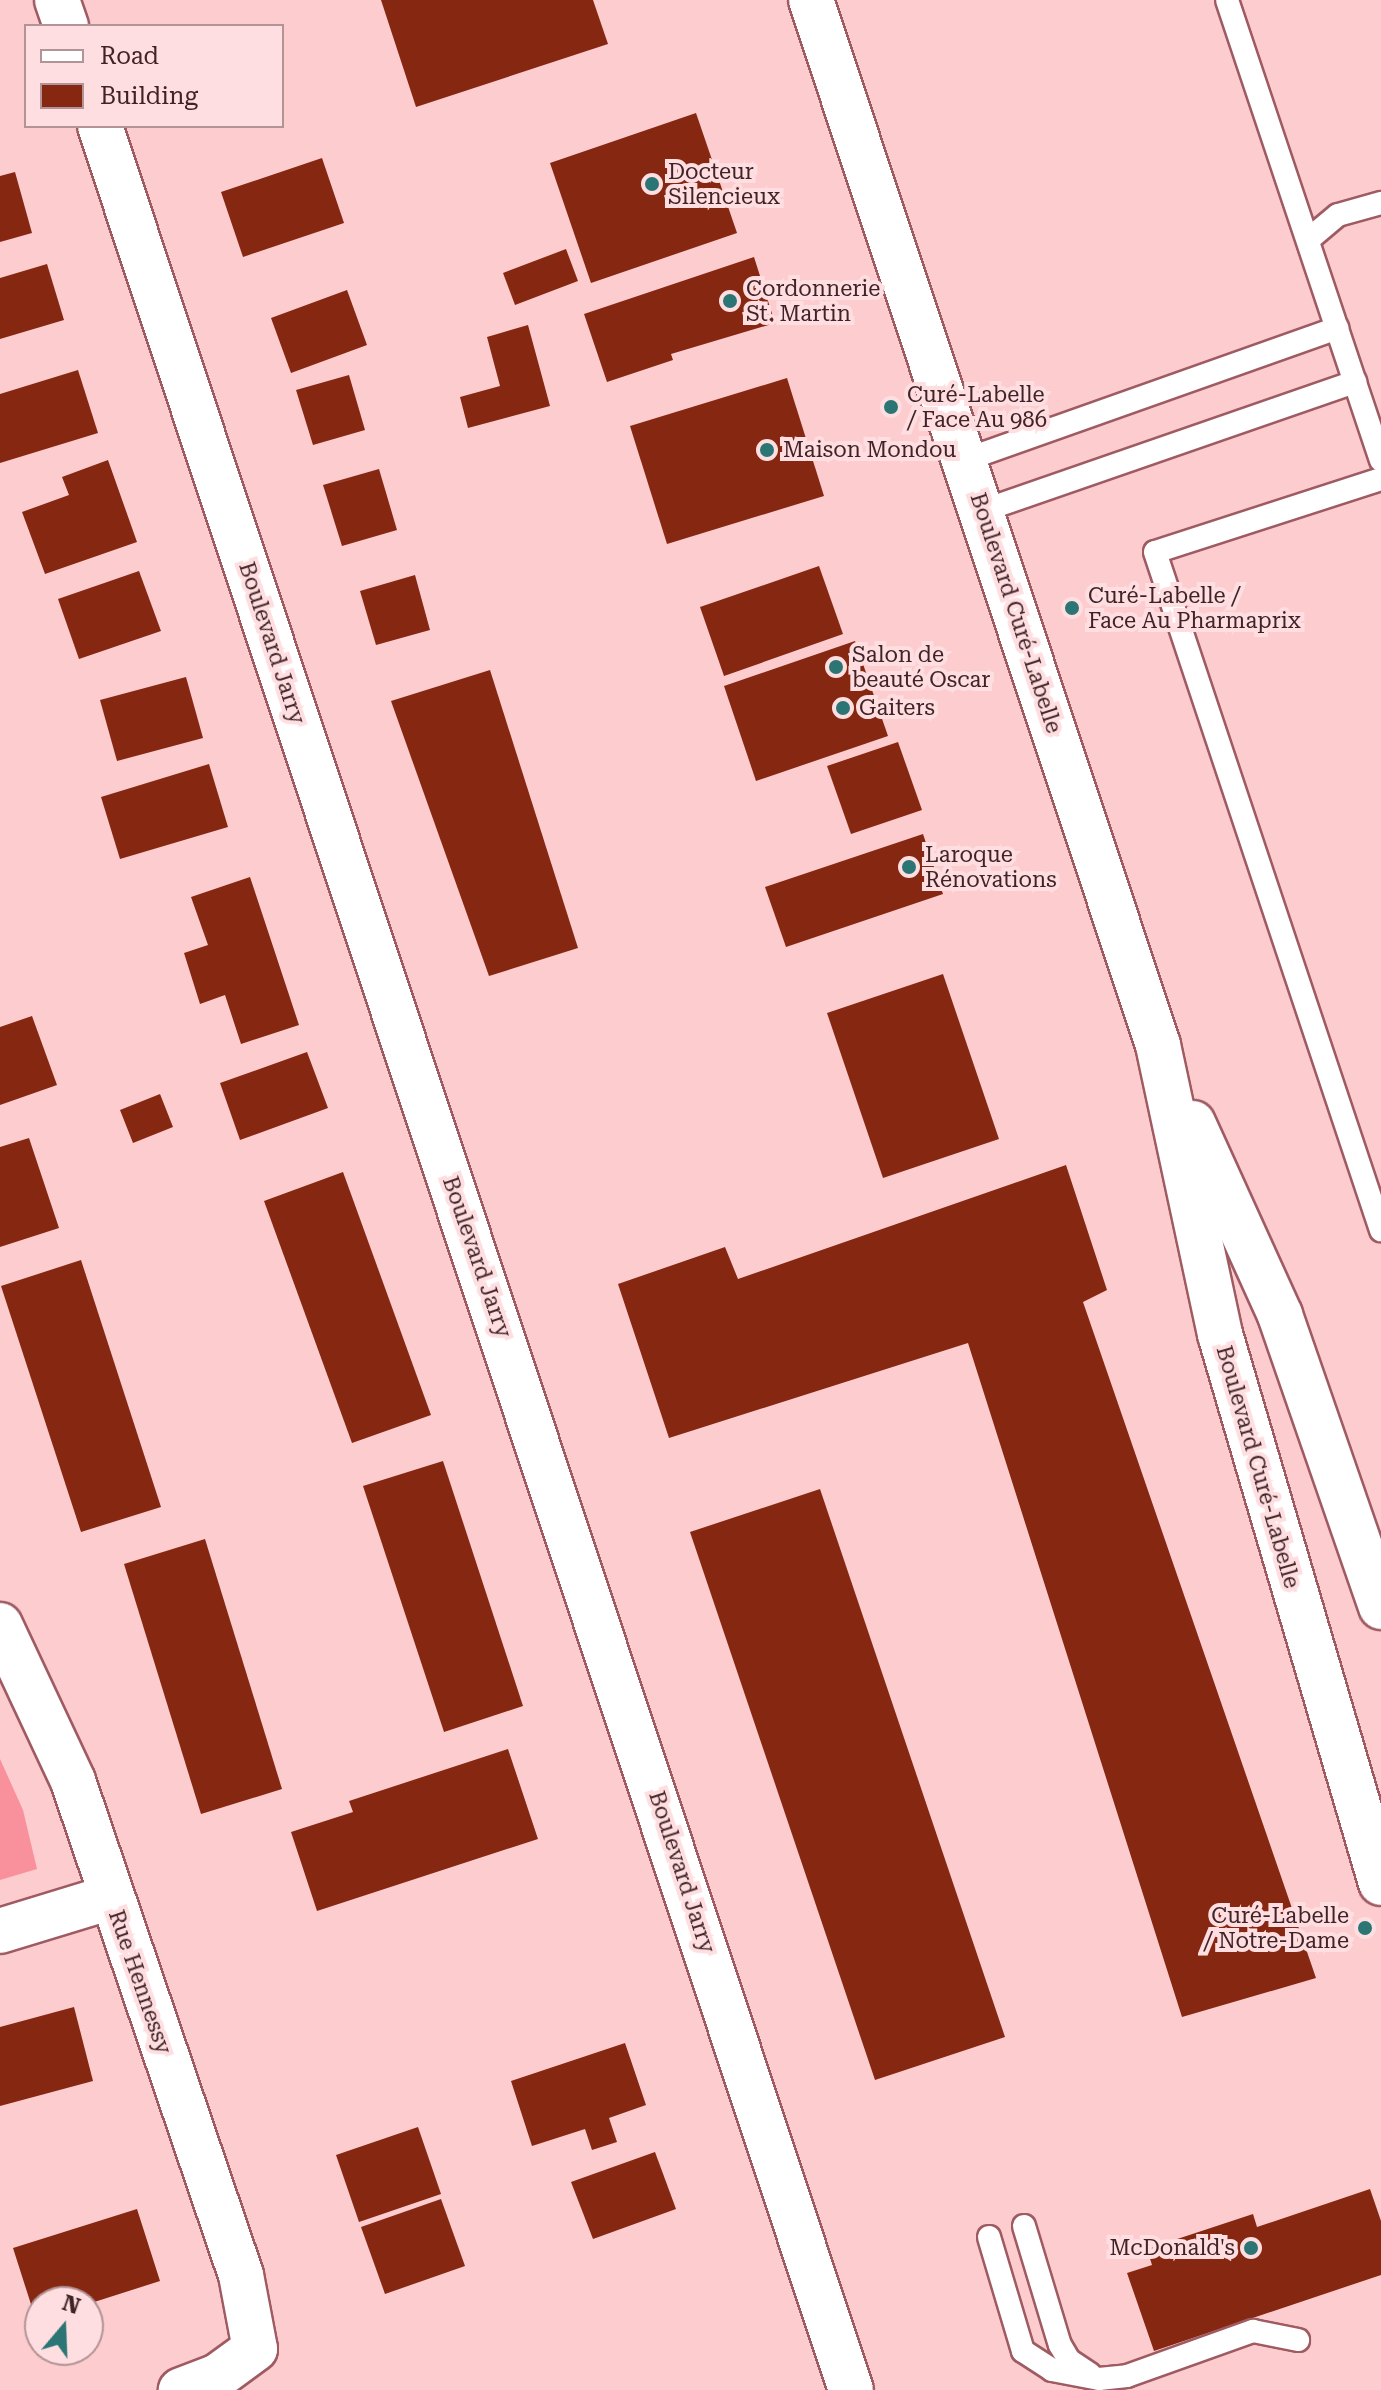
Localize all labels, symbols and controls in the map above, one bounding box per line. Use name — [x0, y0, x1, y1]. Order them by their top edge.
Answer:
legend — [24, 24, 284, 128]
text: Road — [100, 42, 159, 70]
text: Building — [100, 82, 198, 110]
place label: Docteur Silencieux — [668, 158, 780, 210]
marker: Docteur Silencieux — [643, 175, 661, 193]
place label: Cordonnerie St. Martin — [746, 275, 880, 326]
marker: Cordonnerie St. Martin — [721, 292, 739, 310]
place label: Curé-Labelle / Face Au 986 — [907, 381, 1047, 432]
marker: Curé-Labelle / Face Au 986 — [882, 398, 900, 416]
place label: Maison Mondou — [783, 437, 956, 463]
marker: Maison Mondou — [758, 441, 776, 459]
street label: Boulevard Curé-Labelle — [965, 490, 1067, 736]
street label: Boulevard Jarry — [233, 559, 311, 727]
place label: Curé-Labelle / Face Au Pharmaprix — [1088, 582, 1301, 634]
marker: Curé-Labelle / Face Au Pharmaprix — [1063, 599, 1081, 617]
place label: Salon de beauté Oscar — [852, 641, 990, 692]
marker: Salon de beauté Oscar — [827, 658, 845, 676]
place label: Gaiters — [859, 695, 935, 721]
marker: Gaiters — [834, 699, 852, 717]
place label: Laroque Rénovations — [925, 841, 1057, 892]
marker: Laroque Rénovations — [900, 858, 918, 876]
street label: Boulevard Jarry — [437, 1173, 517, 1341]
street label: Boulevard Curé-Labelle — [1211, 1343, 1305, 1591]
street label: Boulevard Jarry — [643, 1788, 721, 1956]
place label: Curé-Labelle / Notre-Dame — [1203, 1902, 1349, 1954]
street label: Rue Hennessy — [103, 1907, 177, 2057]
marker: Curé-Labelle / Notre-Dame — [1356, 1919, 1374, 1937]
place label: McDonald's — [1110, 2235, 1235, 2261]
marker: McDonald's — [1242, 2239, 1260, 2257]
north arrow — [24, 2286, 104, 2366]
text: N — [59, 2290, 83, 2319]

